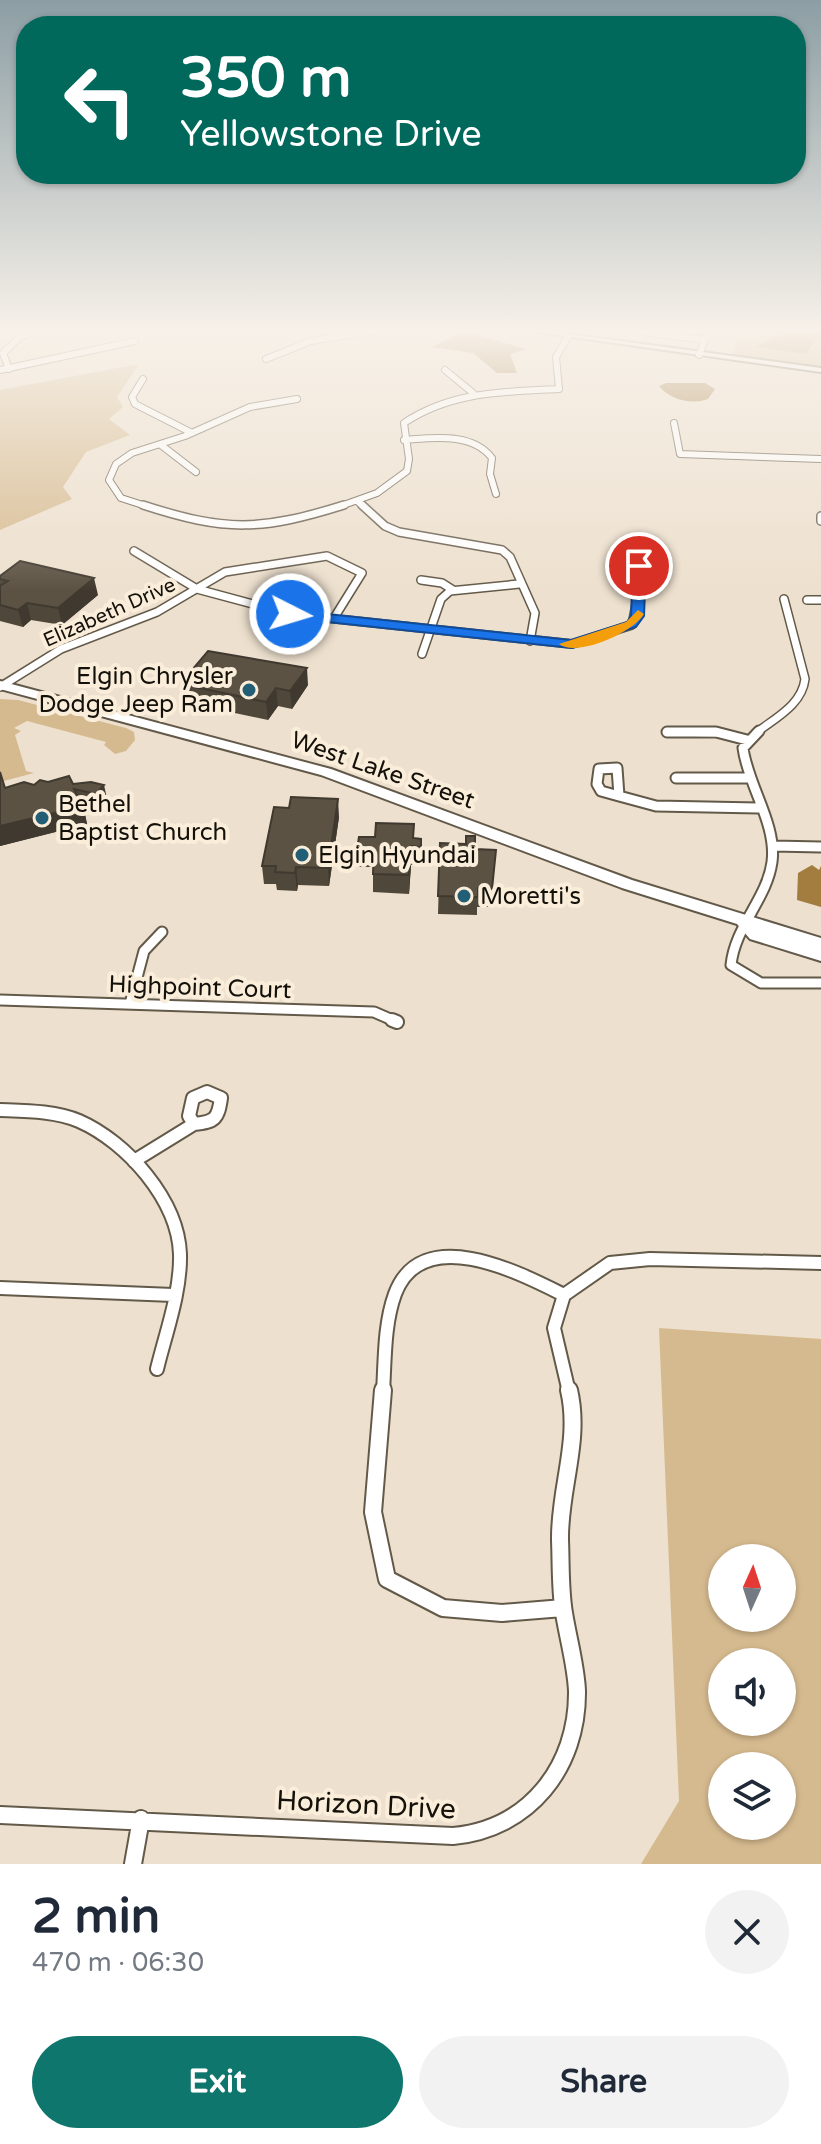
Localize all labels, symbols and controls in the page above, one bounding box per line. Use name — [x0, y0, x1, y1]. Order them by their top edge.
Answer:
text: 350 m — [180, 45, 351, 112]
icon: left — [48, 48, 152, 152]
text: Yellowstone Drive — [180, 113, 482, 156]
pin — [605, 532, 673, 600]
icon: arrive — [617, 544, 661, 588]
position arrow — [248, 572, 332, 656]
street label: Elizabeth Drive — [40, 573, 179, 653]
place label: Elgin Chrysler Dodge Jeep Ram — [38, 662, 234, 719]
marker: Elgin Chrysler Dodge Jeep Ram — [240, 681, 258, 699]
street label: West Lake Street — [287, 725, 478, 815]
place label: Bethel Baptist Church — [58, 790, 227, 847]
marker: Bethel Baptist Church — [33, 809, 51, 827]
place label: Elgin Hyundai — [318, 841, 476, 870]
marker: Elgin Hyundai — [293, 846, 311, 864]
place label: Moretti's — [480, 882, 581, 911]
marker: Moretti's — [455, 887, 473, 905]
street label: Highpoint Court — [108, 970, 292, 1005]
north arrow — [708, 1544, 796, 1632]
map controls — [708, 1544, 796, 1840]
button: sound — [708, 1648, 796, 1736]
button: layers — [708, 1752, 796, 1840]
street label: Horizon Drive — [275, 1783, 457, 1827]
text: 2 min — [32, 1888, 160, 1946]
button: close — [705, 1890, 789, 1974]
text: 470 m · 06:30 — [32, 1947, 204, 1978]
button: Exit — [32, 2036, 403, 2128]
button: Share — [419, 2036, 789, 2128]

